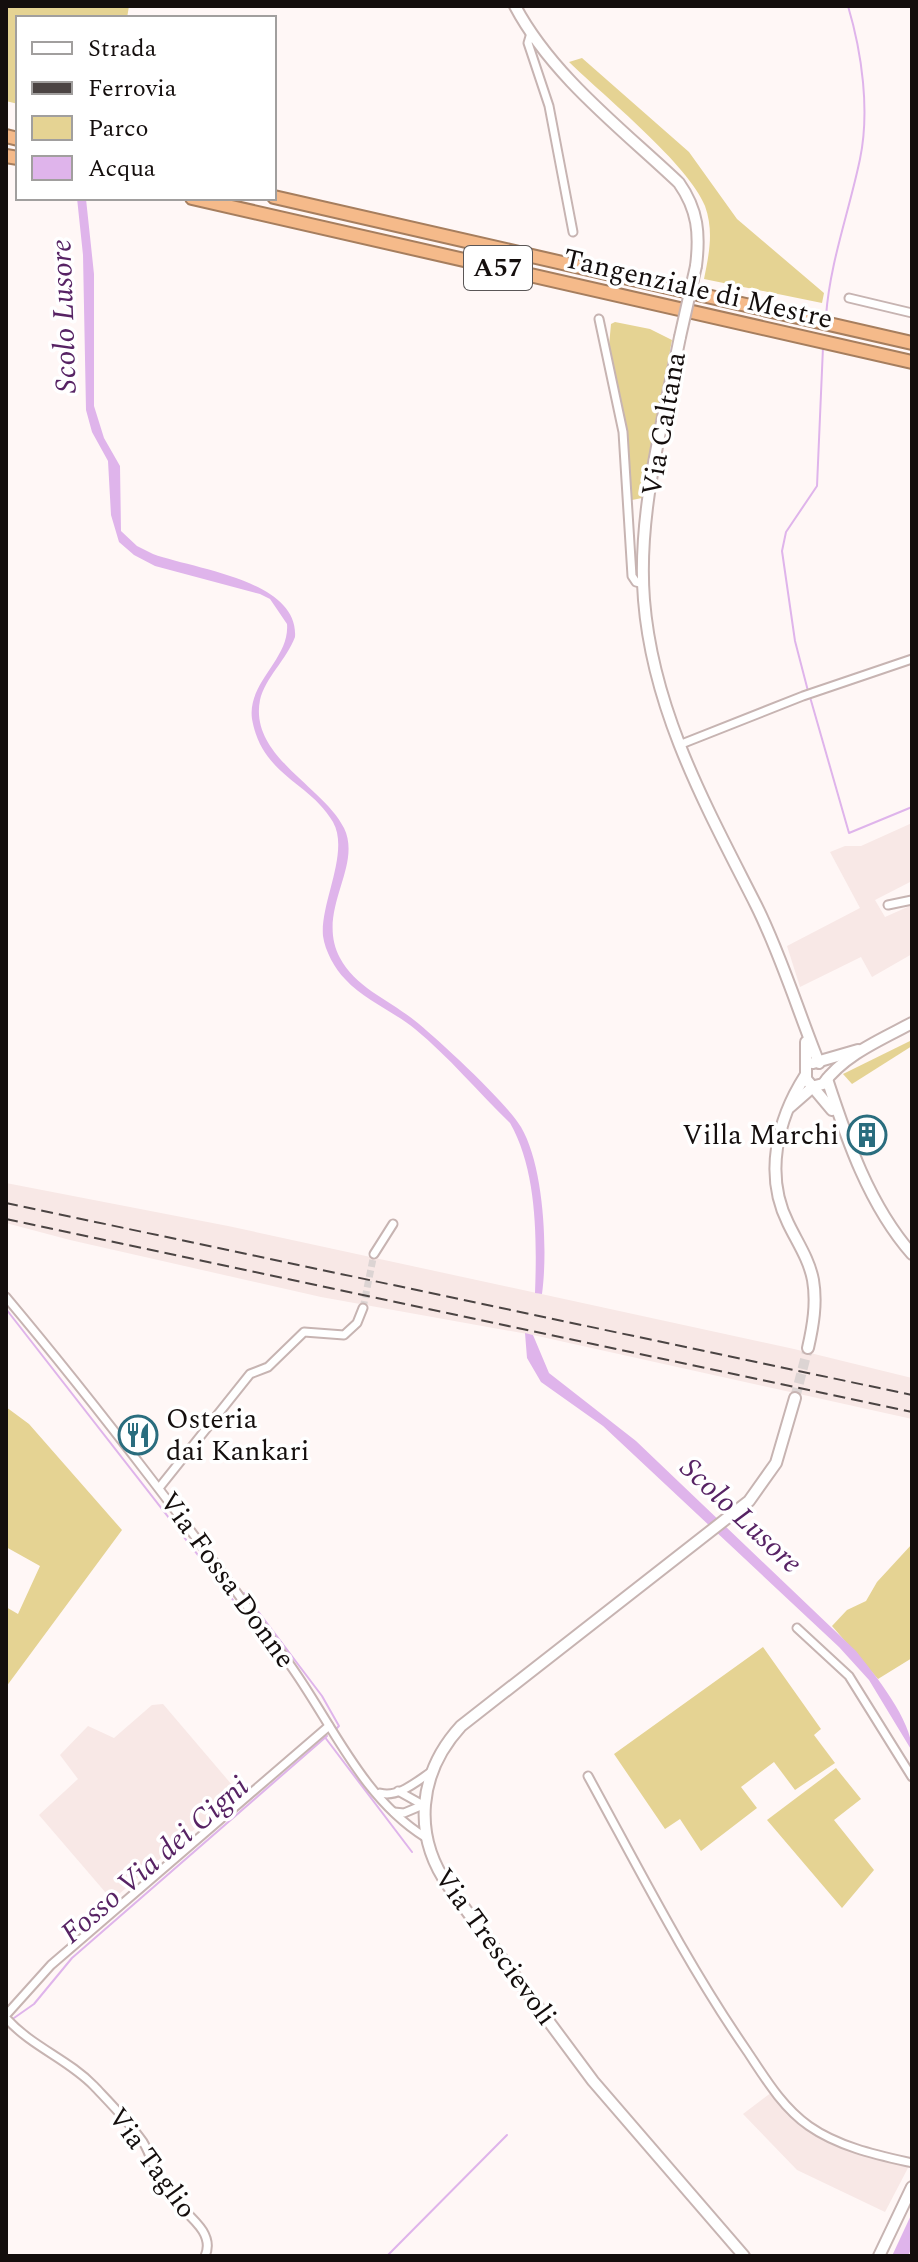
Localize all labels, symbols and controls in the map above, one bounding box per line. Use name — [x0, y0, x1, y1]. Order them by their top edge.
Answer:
legend — [16, 16, 276, 200]
text: Strada — [88, 31, 157, 67]
text: Ferrovia — [88, 71, 177, 107]
text: Parco — [88, 111, 149, 147]
text: Acqua — [88, 151, 156, 187]
street label: Tangenziale di Mestre — [559, 237, 837, 341]
water label: Scolo Lusore — [38, 238, 90, 394]
road number: A57 — [464, 246, 532, 290]
street label: Via Caltana — [630, 348, 698, 500]
place label: Villa Marchi — [682, 1114, 839, 1157]
building icon: Villa Marchi — [846, 1114, 888, 1156]
place label: Osteria dai Kankari — [166, 1398, 309, 1473]
restaurant icon: Osteria dai Kankari — [117, 1414, 159, 1456]
water label: Scolo Lusore — [669, 1447, 813, 1585]
street label: Via Fossa Donne — [148, 1483, 306, 1677]
water label: Fosso Via dei Cigni — [50, 1765, 260, 1955]
street label: Via Trescievoli — [423, 1859, 567, 2035]
street label: Via Taglio — [97, 2098, 207, 2228]

